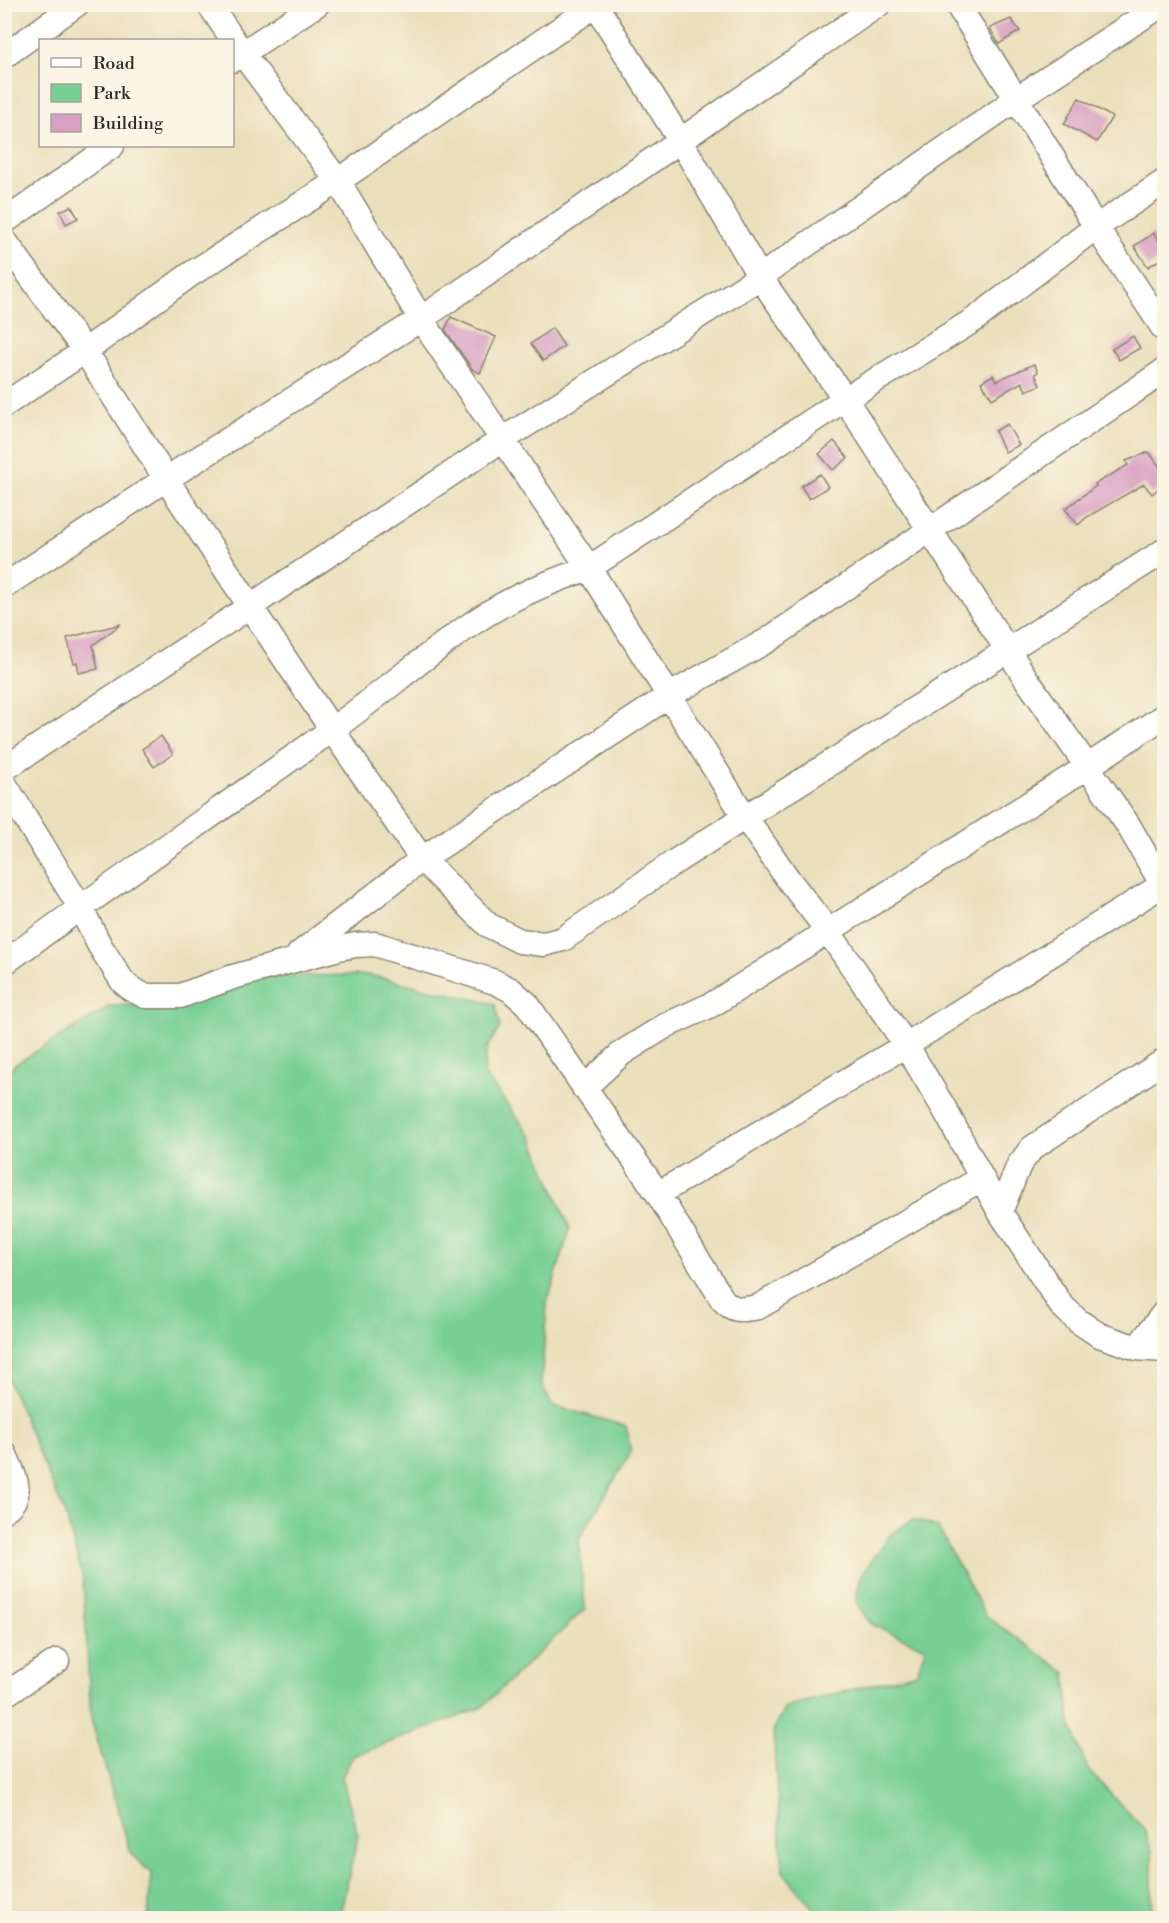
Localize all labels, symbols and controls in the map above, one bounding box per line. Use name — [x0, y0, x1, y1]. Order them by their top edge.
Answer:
legend — [39, 39, 234, 147]
text: Road — [93, 52, 136, 75]
text: Park — [93, 82, 132, 105]
text: Building — [92, 112, 164, 135]

